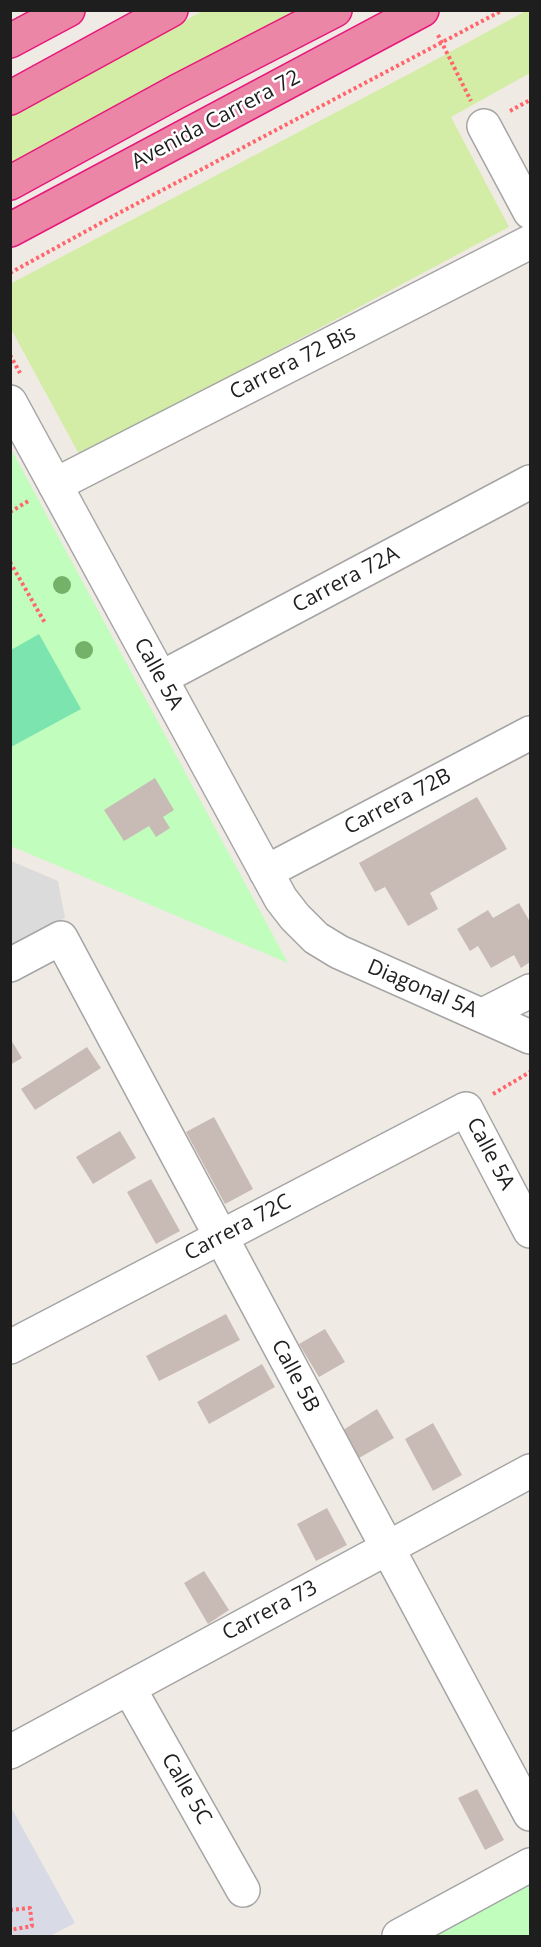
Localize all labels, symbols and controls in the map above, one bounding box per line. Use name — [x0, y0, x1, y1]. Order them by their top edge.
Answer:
street label: Avenida Carrera 72 — [127, 65, 305, 175]
street label: Carrera 72 Bis — [226, 320, 360, 406]
street label: Carrera 72A — [288, 541, 404, 619]
street label: Calle 5A — [128, 634, 188, 714]
street label: Carrera 72B — [340, 763, 456, 841]
street label: Diagonal 5A — [363, 955, 481, 1023]
street label: Calle 5A — [461, 1114, 519, 1194]
street label: Carrera 72C — [181, 1189, 295, 1267]
street label: Calle 5B — [265, 1336, 325, 1416]
street label: Carrera 73 — [218, 1576, 322, 1646]
street label: Calle 5C — [156, 1749, 216, 1829]

